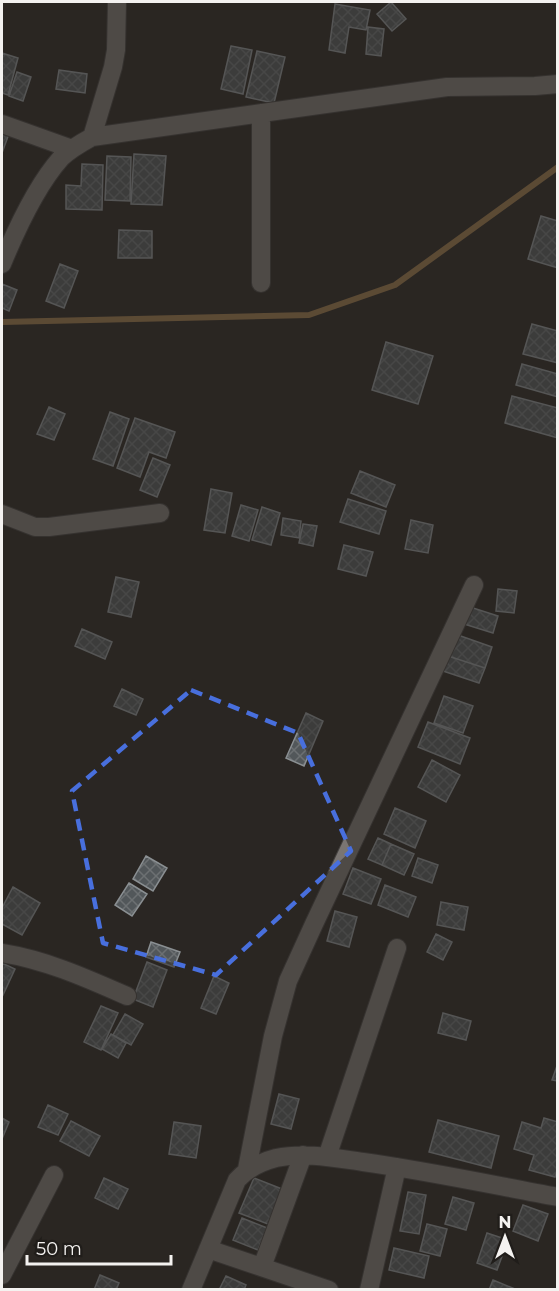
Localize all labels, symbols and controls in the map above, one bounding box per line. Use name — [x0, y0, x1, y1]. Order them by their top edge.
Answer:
north arrow — [475, 1207, 535, 1267]
text: N — [499, 1213, 511, 1232]
scale bar — [27, 1228, 171, 1266]
text: 50 m — [36, 1238, 82, 1260]

